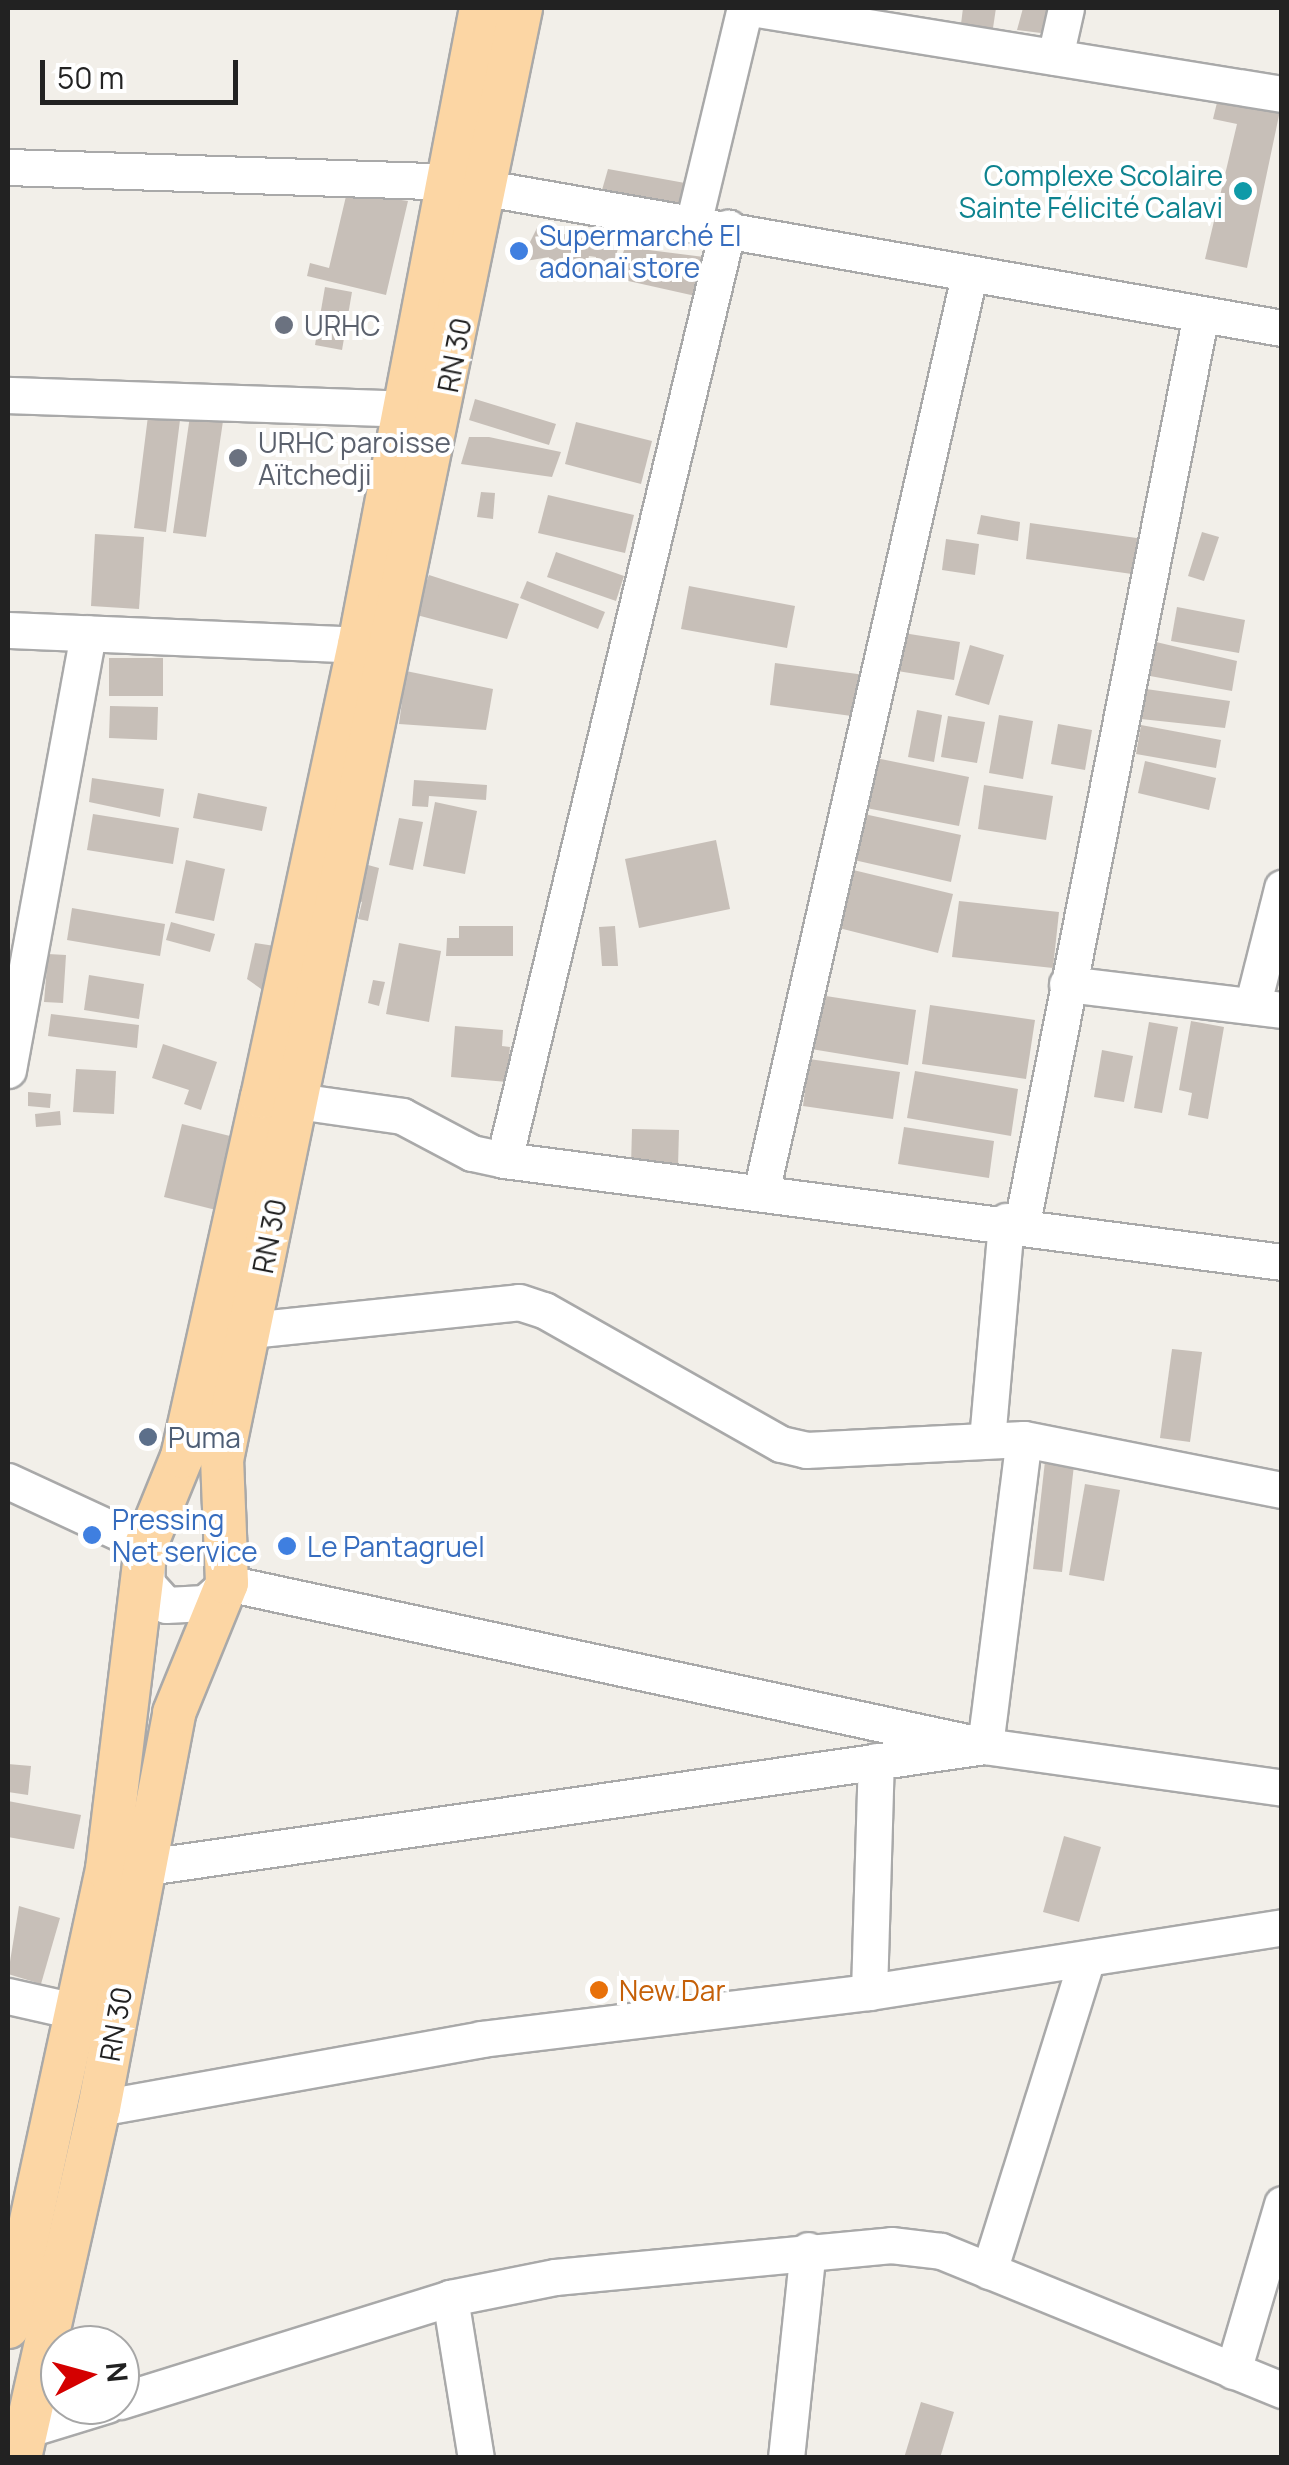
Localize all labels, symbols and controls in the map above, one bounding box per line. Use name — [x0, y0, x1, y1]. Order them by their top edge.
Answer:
scale bar — [45, 40, 242, 102]
text: 50 m — [57, 57, 124, 98]
place label: Complexe Scolaire Sainte Félicité Calavi — [959, 158, 1223, 224]
marker: Complexe Scolaire Sainte Félicité Calavi — [1232, 180, 1254, 202]
place label: Supermarché El adonaï store — [539, 218, 742, 284]
marker: Supermarché El adonaï store — [508, 240, 530, 262]
place label: URHC — [304, 308, 381, 342]
marker: URHC — [273, 314, 295, 336]
street label: RN 30 — [430, 315, 478, 395]
place label: URHC paroisse Aïtchedji — [258, 425, 451, 491]
marker: URHC paroisse Aïtchedji — [227, 447, 249, 469]
street label: RN 30 — [245, 1196, 293, 1276]
place label: Puma — [168, 1420, 241, 1454]
marker: Puma — [137, 1426, 159, 1448]
place label: Pressing Net service — [112, 1502, 258, 1568]
marker: Pressing Net service — [81, 1524, 103, 1546]
place label: Le Pantagruel — [307, 1529, 485, 1563]
marker: Le Pantagruel — [276, 1535, 298, 1557]
place label: New Dar — [619, 1973, 726, 2007]
marker: New Dar — [588, 1979, 610, 2001]
street label: RN 30 — [92, 1984, 138, 2064]
north arrow — [40, 2325, 140, 2425]
text: N — [98, 2360, 138, 2384]

